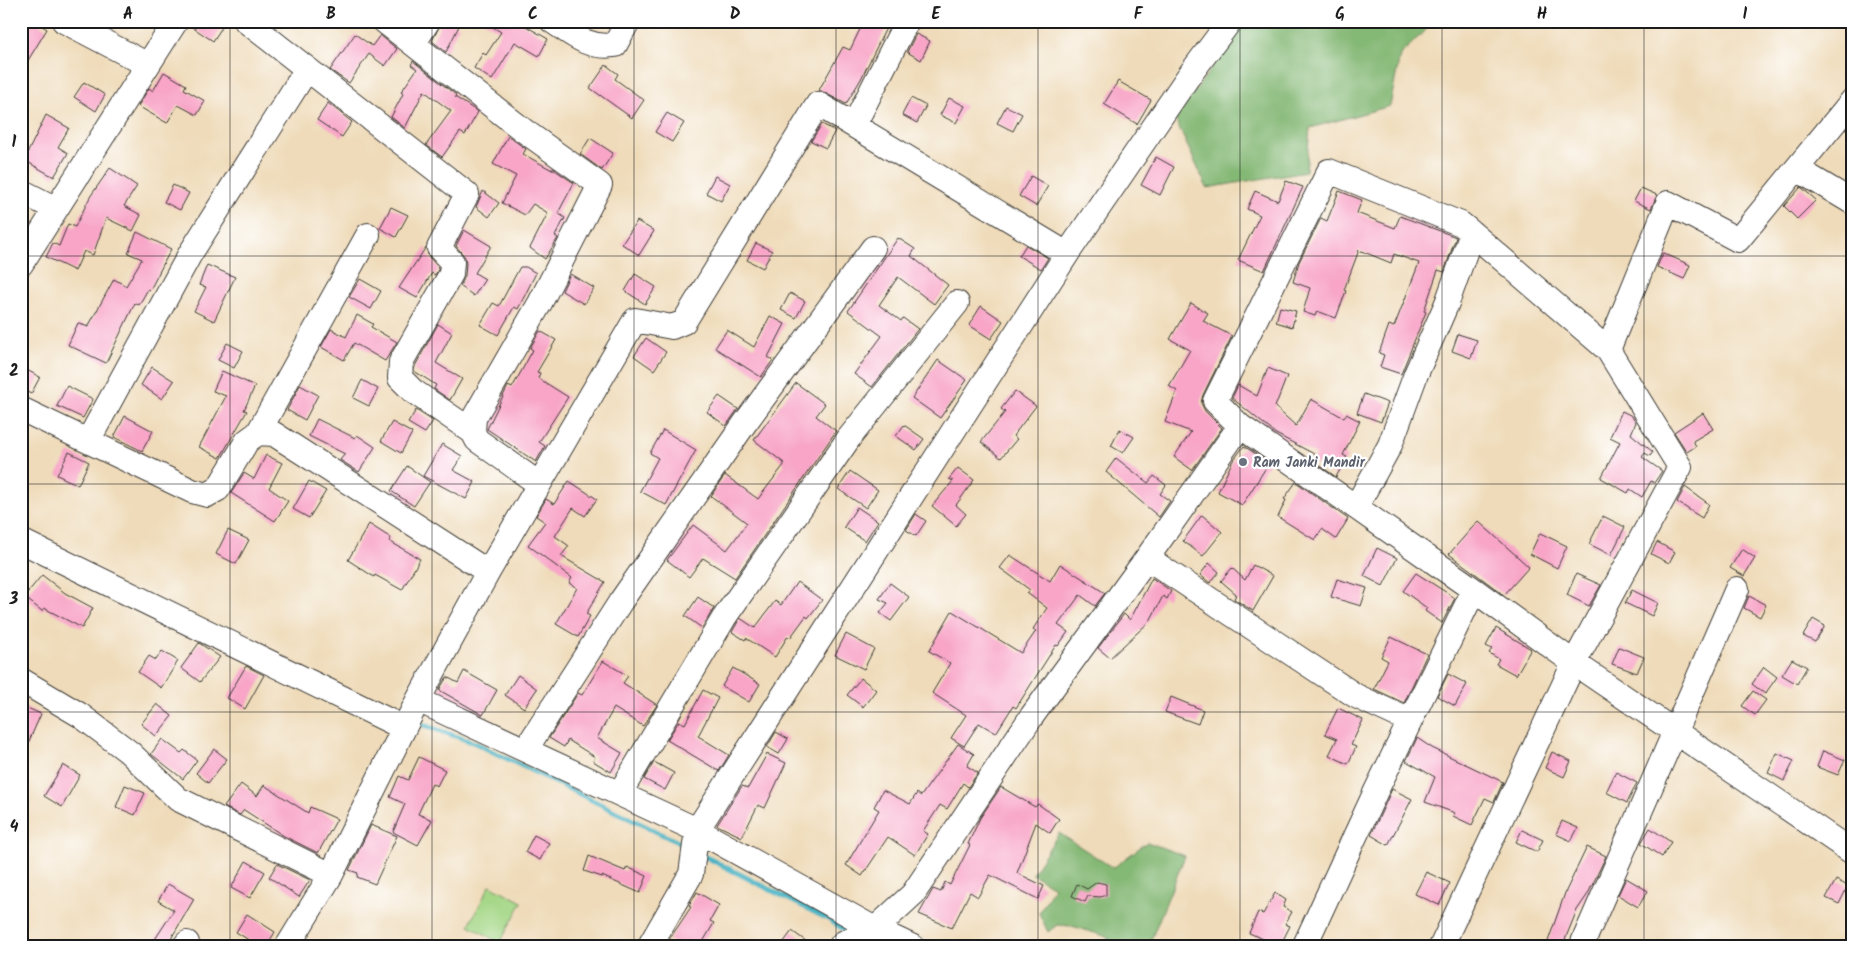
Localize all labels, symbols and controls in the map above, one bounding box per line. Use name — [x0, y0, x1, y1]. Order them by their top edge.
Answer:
text: A — [123, 2, 133, 27]
text: B — [326, 2, 336, 27]
text: C — [528, 2, 538, 27]
text: D — [730, 2, 741, 27]
text: E — [932, 2, 942, 27]
text: F — [1134, 2, 1144, 27]
text: G — [1335, 2, 1345, 27]
text: H — [1537, 2, 1547, 27]
text: I — [1743, 2, 1748, 27]
text: 1 — [12, 130, 17, 155]
text: 2 — [9, 359, 19, 384]
place label: Ram Janki Mandir — [1253, 452, 1366, 474]
marker: Ram Janki Mandir — [1237, 456, 1249, 468]
text: 3 — [9, 587, 19, 612]
text: 4 — [10, 815, 19, 840]

